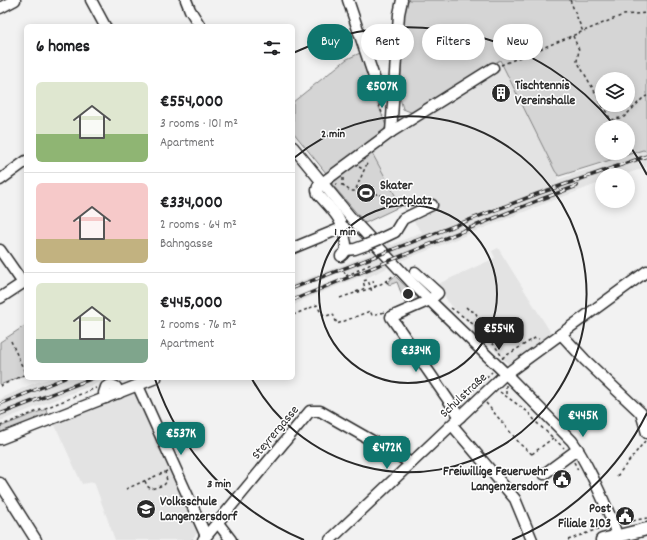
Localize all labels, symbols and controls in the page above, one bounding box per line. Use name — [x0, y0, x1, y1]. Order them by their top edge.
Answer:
chip: Buy — [307, 24, 353, 60]
chip: Rent — [361, 24, 414, 60]
chip: Filters — [422, 24, 485, 60]
chip: New — [493, 24, 543, 60]
text: 6 homes — [36, 36, 90, 60]
icon: filters — [261, 37, 283, 59]
map controls — [595, 72, 635, 208]
button: layers — [595, 72, 635, 112]
pin: €507K — [354, 75, 410, 109]
place label: Tischtennis Vereinshalle — [515, 77, 576, 111]
text: €507K — [366, 78, 398, 97]
building icon: Tischtennis Vereinshalle — [490, 82, 512, 104]
text: €554,000 — [160, 91, 223, 115]
icon: home — [68, 98, 116, 146]
text: 3 rooms · 101 m² — [160, 115, 238, 134]
button: + — [595, 120, 635, 160]
text: 2 min — [321, 126, 345, 143]
text: Apartment — [160, 134, 214, 153]
button: − — [595, 168, 635, 208]
place label: Skater Sportplatz — [380, 177, 433, 211]
sports icon: Skater Sportplatz — [355, 182, 377, 204]
text: €334,000 — [160, 192, 223, 216]
icon: home — [68, 199, 116, 247]
text: 2 rooms · 64 m² — [160, 216, 237, 235]
text: 1 min — [334, 224, 356, 241]
text: Bahngasse — [160, 235, 213, 254]
centre of rings — [401, 287, 415, 301]
text: €445,000 — [160, 292, 223, 316]
icon: home — [68, 299, 116, 347]
text: 2 rooms · 76 m² — [160, 316, 236, 335]
pin: €554K — [471, 317, 527, 351]
text: €554K — [484, 320, 514, 339]
text: Apartment — [160, 335, 214, 354]
pin: €334K — [388, 339, 444, 373]
text: €334K — [401, 342, 431, 361]
street label: Schulstraße — [436, 369, 492, 423]
street label: Steyrergasse — [248, 402, 304, 464]
pin: €445K — [555, 404, 611, 438]
text: €445K — [568, 407, 598, 426]
pin: €537K — [153, 422, 209, 456]
text: €537K — [166, 425, 196, 444]
pin: €472K — [359, 436, 415, 470]
text: €472K — [372, 439, 402, 458]
place label: Freiwillige Feuerwehr Langenzersdorf — [443, 463, 549, 497]
public building icon: Freiwillige Feuerwehr Langenzersdorf — [551, 468, 573, 490]
text: 3 min — [207, 476, 231, 493]
place label: Volksschule Langenzersdorf — [160, 493, 239, 527]
school or university icon: Volksschule Langenzersdorf — [135, 498, 157, 520]
place label: Post Filiale 2103 — [558, 500, 611, 534]
public building icon: Post Filiale 2103 — [614, 505, 636, 527]

